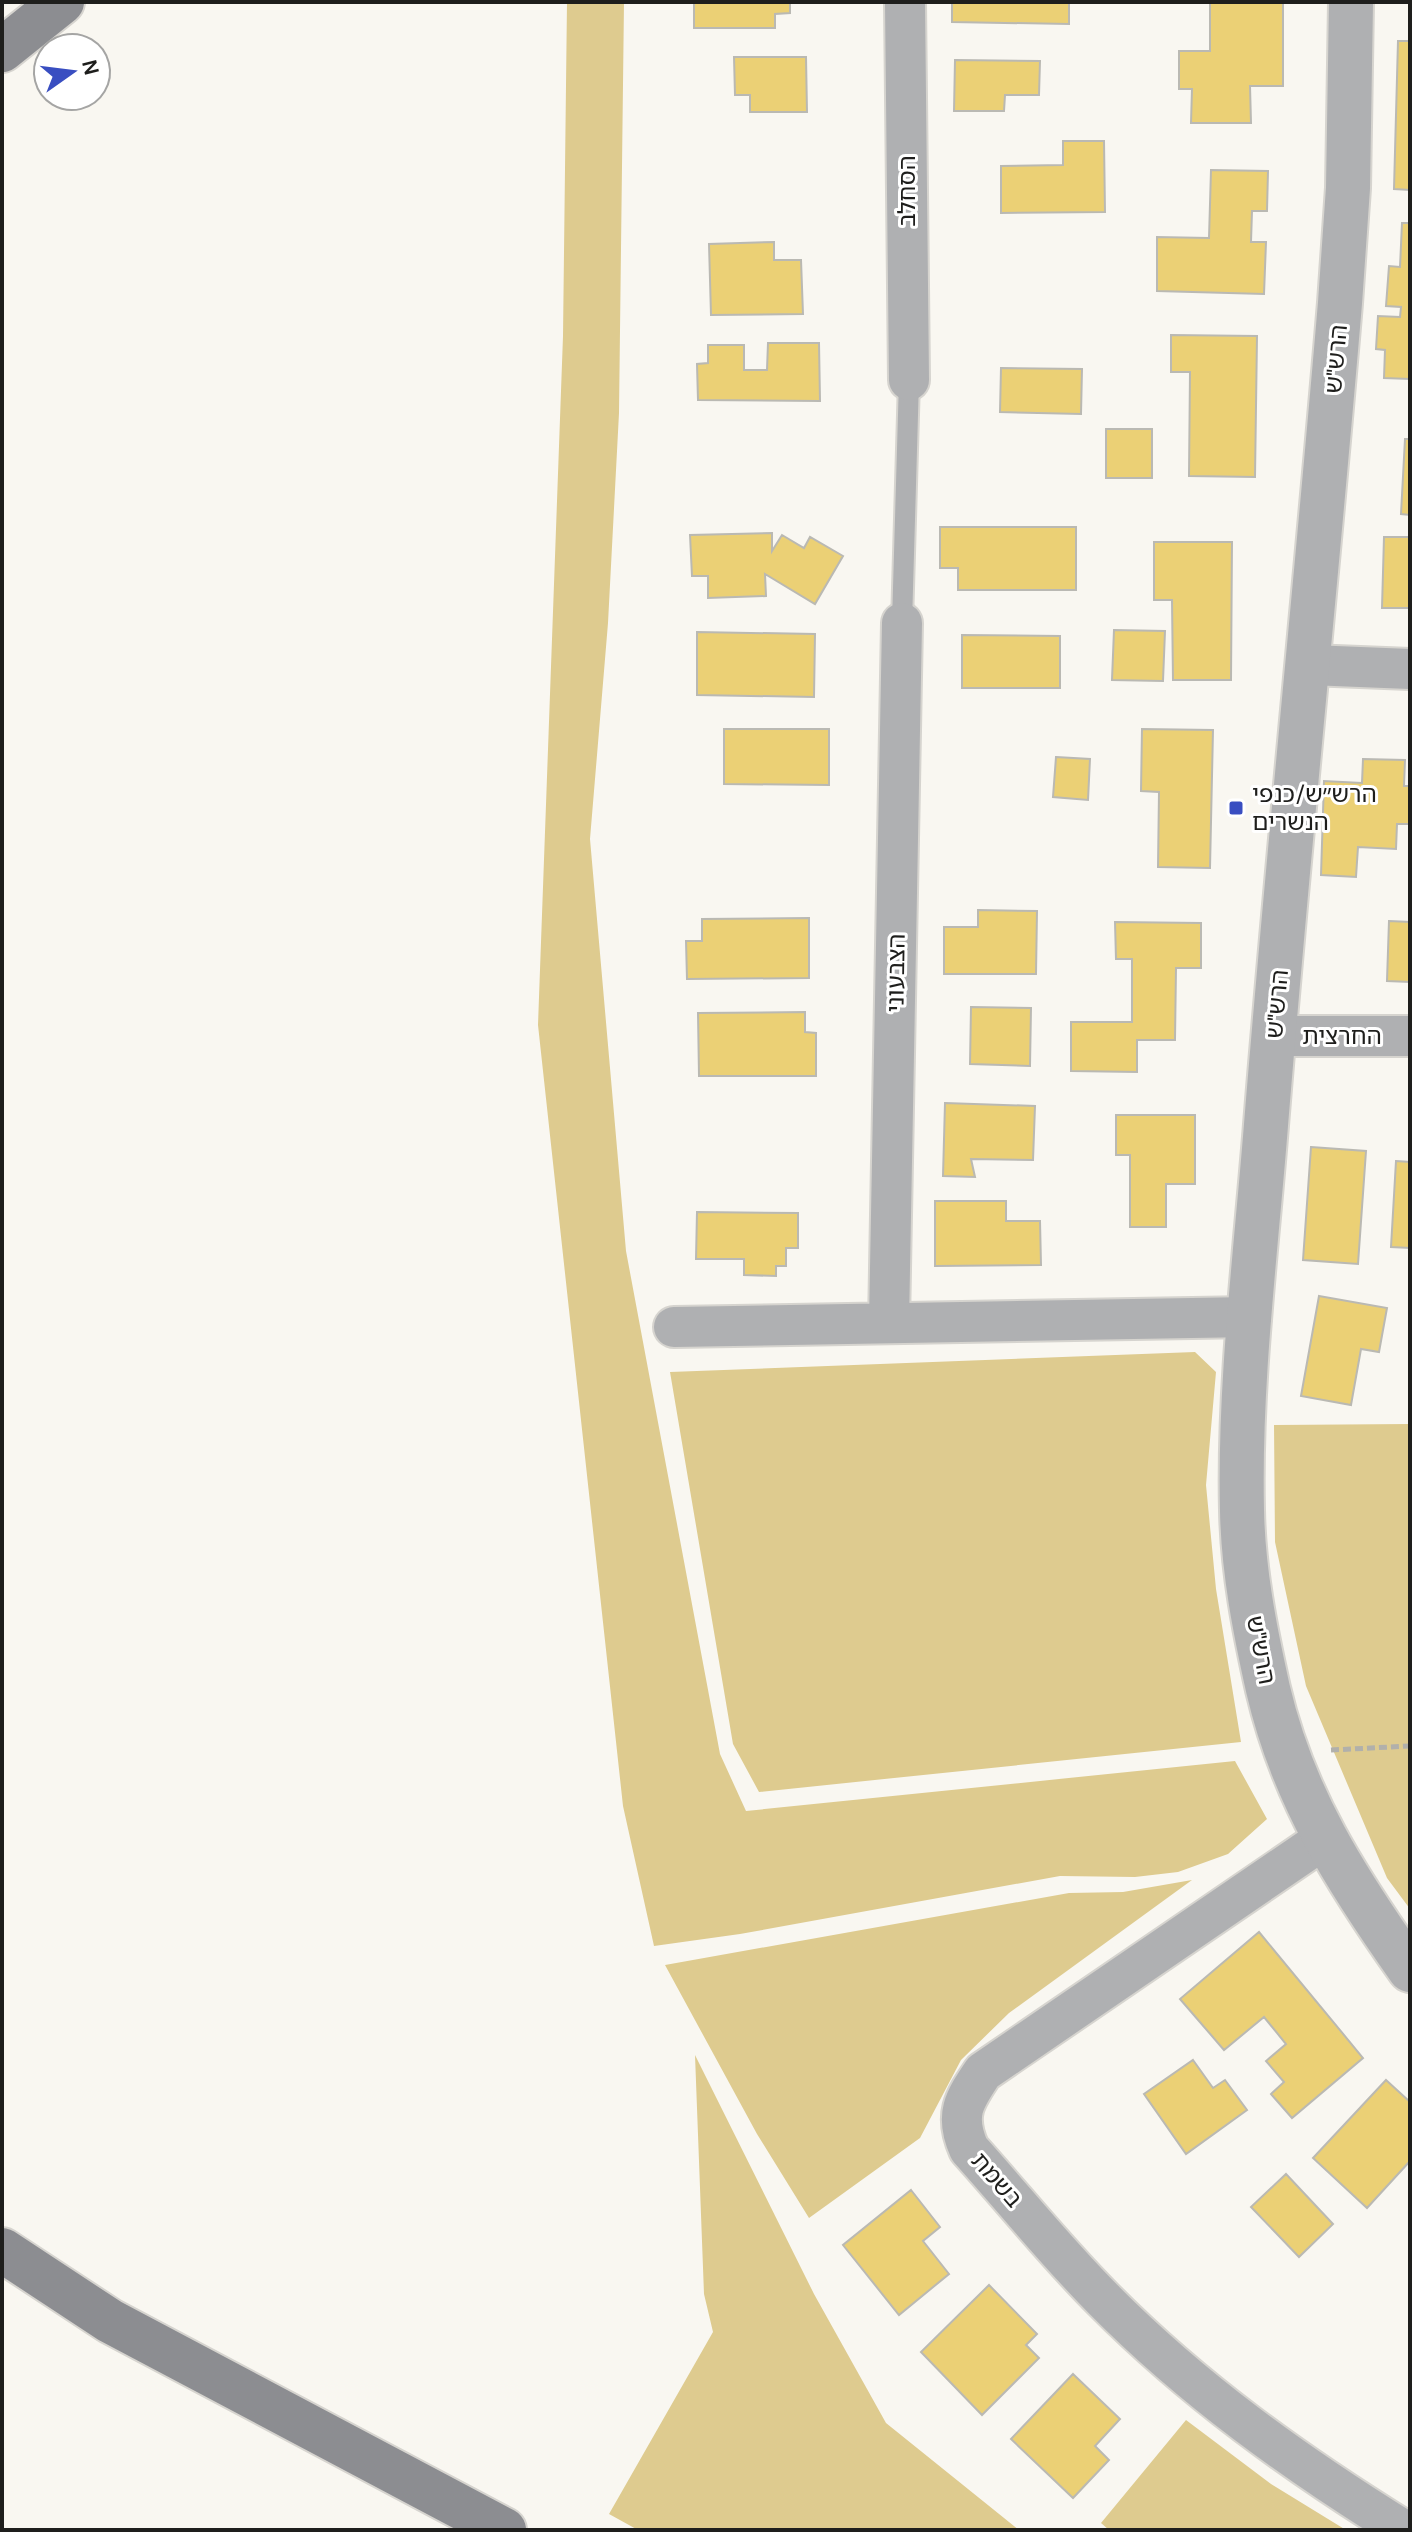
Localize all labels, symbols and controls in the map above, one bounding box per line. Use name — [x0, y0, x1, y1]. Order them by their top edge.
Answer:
north arrow — [32, 32, 112, 112]
text: N — [76, 57, 105, 78]
street label: הסחלב — [893, 155, 921, 227]
street label: הרש''ש — [1319, 323, 1353, 395]
place label: הרש״ש/כנפי הנשרים — [1252, 780, 1377, 836]
marker: הרש״ש/כנפי הנשרים — [1227, 799, 1245, 817]
street label: הצבעוני — [881, 933, 911, 1013]
street label: הרש''ש — [1260, 968, 1294, 1040]
street label: החרצית — [1302, 1022, 1382, 1050]
street label: הרש''ש — [1241, 1613, 1281, 1687]
street label: בשמת — [966, 2147, 1028, 2213]

